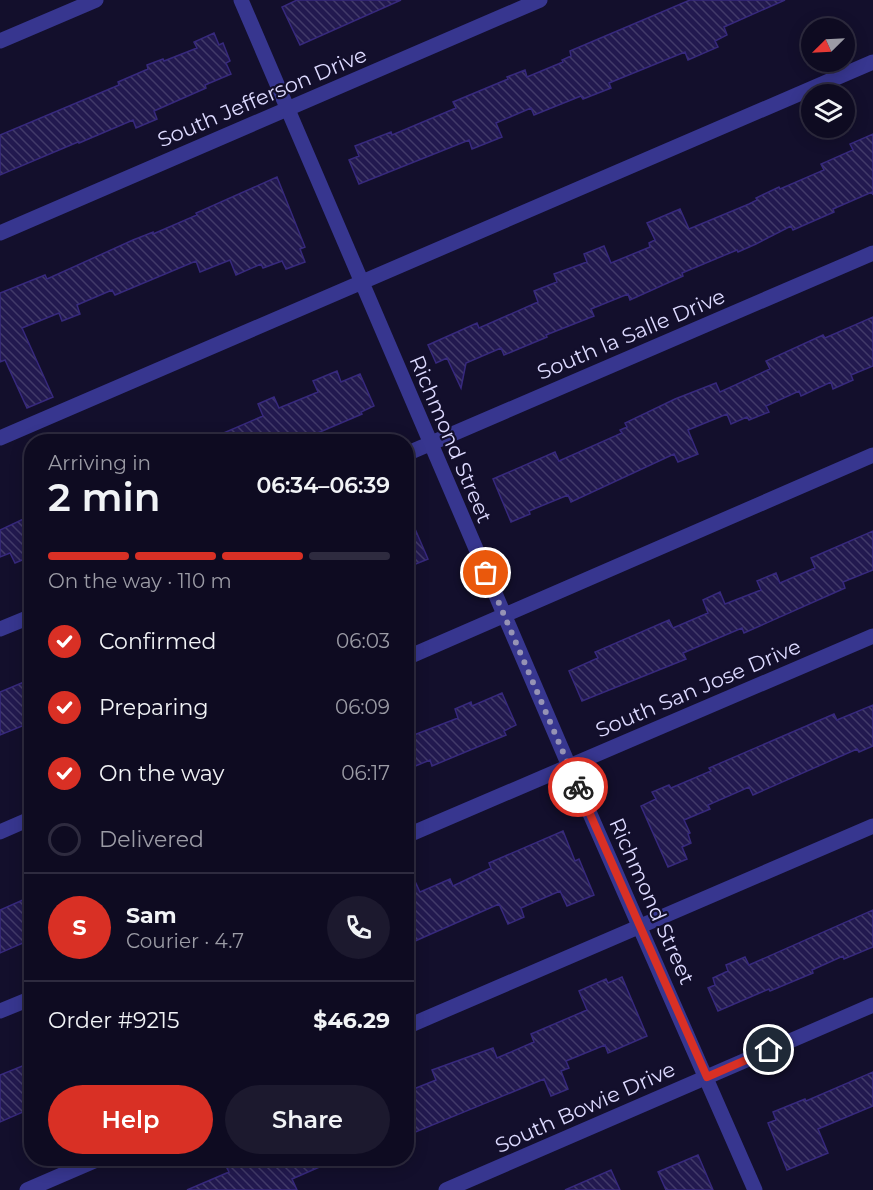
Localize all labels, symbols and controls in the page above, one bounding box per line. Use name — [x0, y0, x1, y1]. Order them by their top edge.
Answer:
north arrow — [801, 18, 855, 72]
map controls — [801, 18, 855, 138]
street label: South Jefferson Drive — [154, 42, 370, 152]
button: layers — [801, 84, 855, 138]
street label: South la Salle Drive — [533, 283, 729, 385]
street label: Richmond Street — [404, 351, 498, 527]
text: Arriving in — [48, 451, 151, 475]
text: 06:34–06:39 — [256, 472, 390, 499]
text: 2 min — [48, 473, 161, 521]
pin — [460, 547, 511, 598]
icon: bag — [469, 556, 502, 589]
text: On the way · 110 m — [48, 569, 232, 593]
icon: check — [48, 625, 81, 658]
text: Confirmed — [99, 628, 216, 655]
text: 06:03 — [336, 629, 390, 653]
street label: South San Jose Drive — [592, 633, 804, 743]
icon: check — [48, 691, 81, 724]
text: Preparing — [99, 694, 208, 721]
text: 06:09 — [335, 695, 390, 719]
icon: check — [48, 757, 81, 790]
courier — [548, 757, 608, 817]
text: On the way — [99, 760, 224, 787]
text: 06:17 — [341, 761, 390, 785]
icon: bike — [562, 771, 595, 804]
street label: Richmond Street — [604, 814, 700, 988]
text: Delivered — [99, 826, 204, 853]
button: phone — [327, 896, 390, 959]
text: Sam — [126, 902, 177, 929]
text: S — [72, 914, 87, 941]
text: Courier · 4.7 — [126, 929, 244, 953]
text: Order #9215 — [48, 1007, 179, 1034]
text: $46.29 — [313, 1007, 390, 1034]
pin — [743, 1024, 794, 1075]
icon: home — [752, 1033, 785, 1066]
street label: South Bowie Drive — [491, 1056, 679, 1158]
button: Help — [48, 1085, 213, 1154]
button: Share — [225, 1085, 390, 1154]

